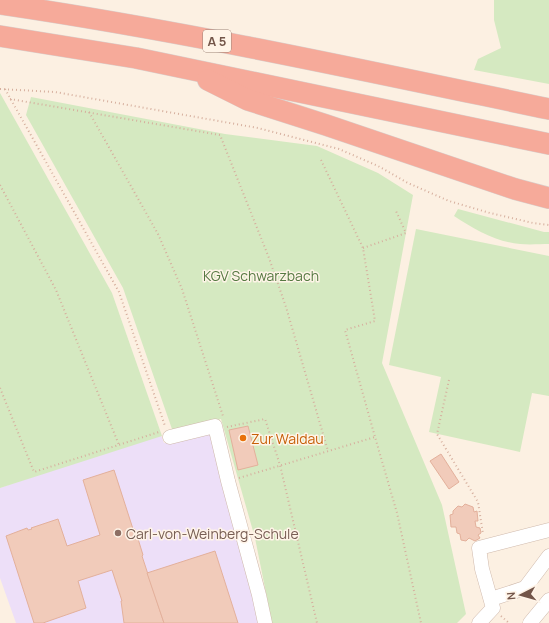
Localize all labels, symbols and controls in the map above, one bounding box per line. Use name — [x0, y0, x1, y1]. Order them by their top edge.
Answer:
road number: A 5 — [203, 30, 231, 52]
park label: KGV Schwarzbach — [203, 266, 319, 285]
place label: Zur Waldau — [251, 429, 324, 448]
marker: Zur Waldau — [238, 433, 248, 443]
place label: Carl-von-Weinberg-Schule — [126, 524, 299, 543]
marker: Carl-von-Weinberg-Schule — [113, 528, 123, 538]
north arrow — [501, 575, 541, 615]
text: N — [503, 591, 518, 601]

